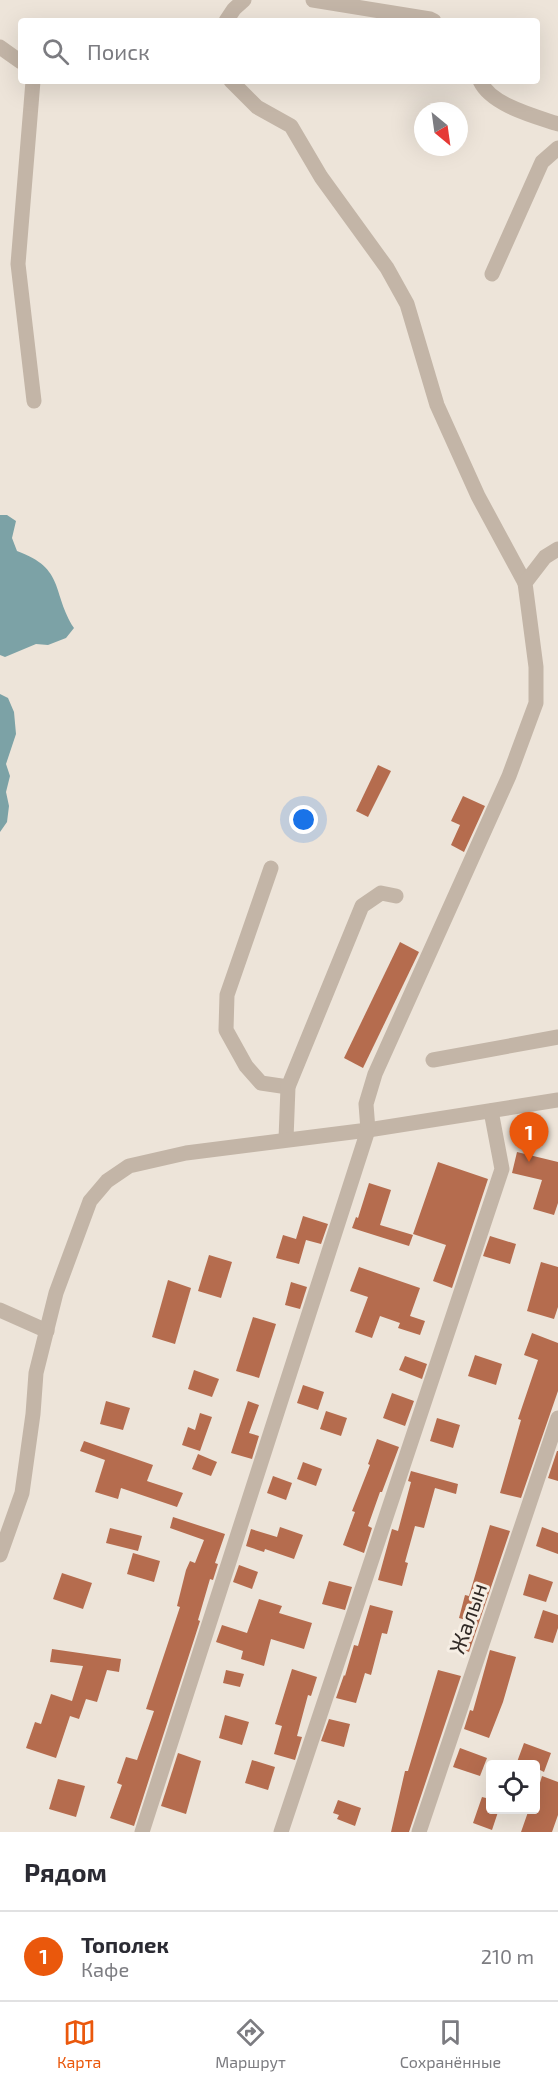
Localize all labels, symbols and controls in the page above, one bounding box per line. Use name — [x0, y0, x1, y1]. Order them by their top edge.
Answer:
search box — [18, 18, 540, 84]
icon: search — [39, 35, 72, 68]
text: Поиск — [87, 38, 150, 64]
north arrow — [414, 102, 468, 156]
your location — [289, 805, 318, 834]
pin: 1 — [510, 1112, 548, 1162]
street label: Жалын — [443, 1579, 491, 1657]
map controls — [486, 1760, 540, 1814]
button: locate — [486, 1760, 540, 1814]
text: Рядом — [24, 1856, 107, 1887]
text: Тополек — [81, 1931, 169, 1957]
text: 1 — [39, 1944, 48, 1968]
text: 210 m — [481, 1944, 534, 1968]
text: Кафе — [81, 1957, 129, 1981]
tab: Карта — [57, 2016, 101, 2071]
tab: Маршрут — [215, 2016, 286, 2071]
tab: Сохранённые — [400, 2016, 501, 2071]

